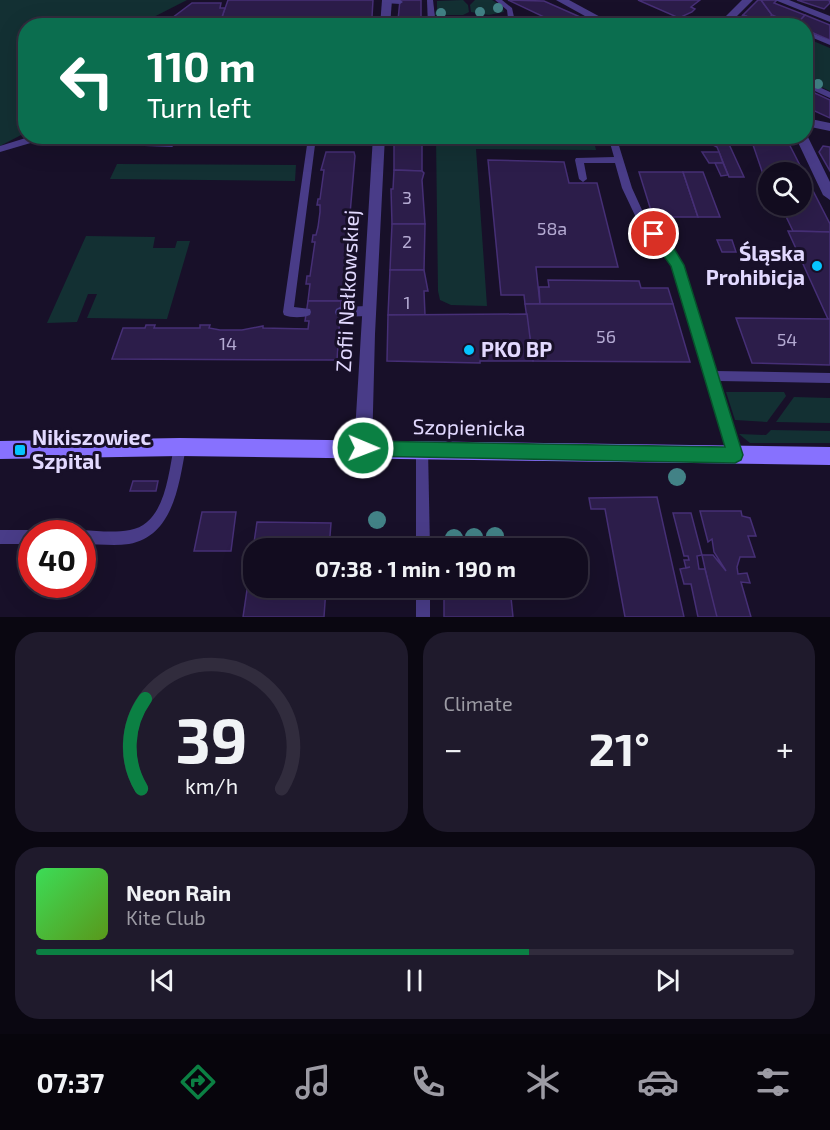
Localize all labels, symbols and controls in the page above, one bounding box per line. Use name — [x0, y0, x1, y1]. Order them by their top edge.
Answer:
text: 110 m — [147, 40, 256, 90]
icon: left — [48, 42, 126, 120]
text: Turn left — [147, 91, 251, 123]
map controls — [758, 162, 812, 216]
button: search — [758, 162, 812, 216]
house number: 3 — [402, 186, 412, 208]
pin — [628, 208, 679, 259]
street label: Zofii Nałkowskiej — [330, 209, 364, 373]
house number: 58a — [537, 217, 567, 239]
icon: arrive — [637, 217, 670, 250]
house number: 2 — [402, 230, 412, 252]
place label: Śląska Prohibicja — [706, 240, 805, 289]
marker: Śląska Prohibicja — [810, 259, 824, 273]
house number: 1 — [403, 291, 411, 313]
house number: 56 — [596, 325, 616, 347]
house number: 54 — [777, 328, 797, 350]
house number: 14 — [219, 332, 237, 354]
place label: PKO BP — [481, 336, 552, 361]
marker: PKO BP — [462, 343, 476, 357]
street label: Szopienicka — [412, 413, 526, 440]
position arrow — [331, 416, 395, 480]
place label: Nikiszowiec Szpital — [32, 424, 151, 473]
marker: Nikiszowiec Szpital — [13, 443, 27, 457]
speed limit sign: 40 — [18, 520, 96, 598]
text: 07:38 · 1 min · 190 m — [315, 555, 516, 581]
text: Climate — [444, 691, 513, 715]
text: 39 — [175, 701, 247, 776]
text: 21° — [589, 721, 650, 775]
text: − — [444, 728, 463, 768]
text: + — [776, 728, 794, 768]
text: km/h — [185, 773, 238, 798]
text: Neon Rain — [126, 879, 231, 905]
text: Kite Club — [126, 905, 206, 929]
icon: previous — [146, 964, 179, 997]
icon: pause — [398, 964, 431, 997]
icon: next — [651, 964, 684, 997]
icon: directions — [177, 1061, 219, 1103]
icon: music — [292, 1061, 334, 1103]
icon: phone — [407, 1061, 449, 1103]
icon: climate — [522, 1061, 564, 1103]
icon: car — [637, 1061, 679, 1103]
icon: filters — [752, 1061, 794, 1103]
text: 07:37 — [36, 1066, 104, 1098]

